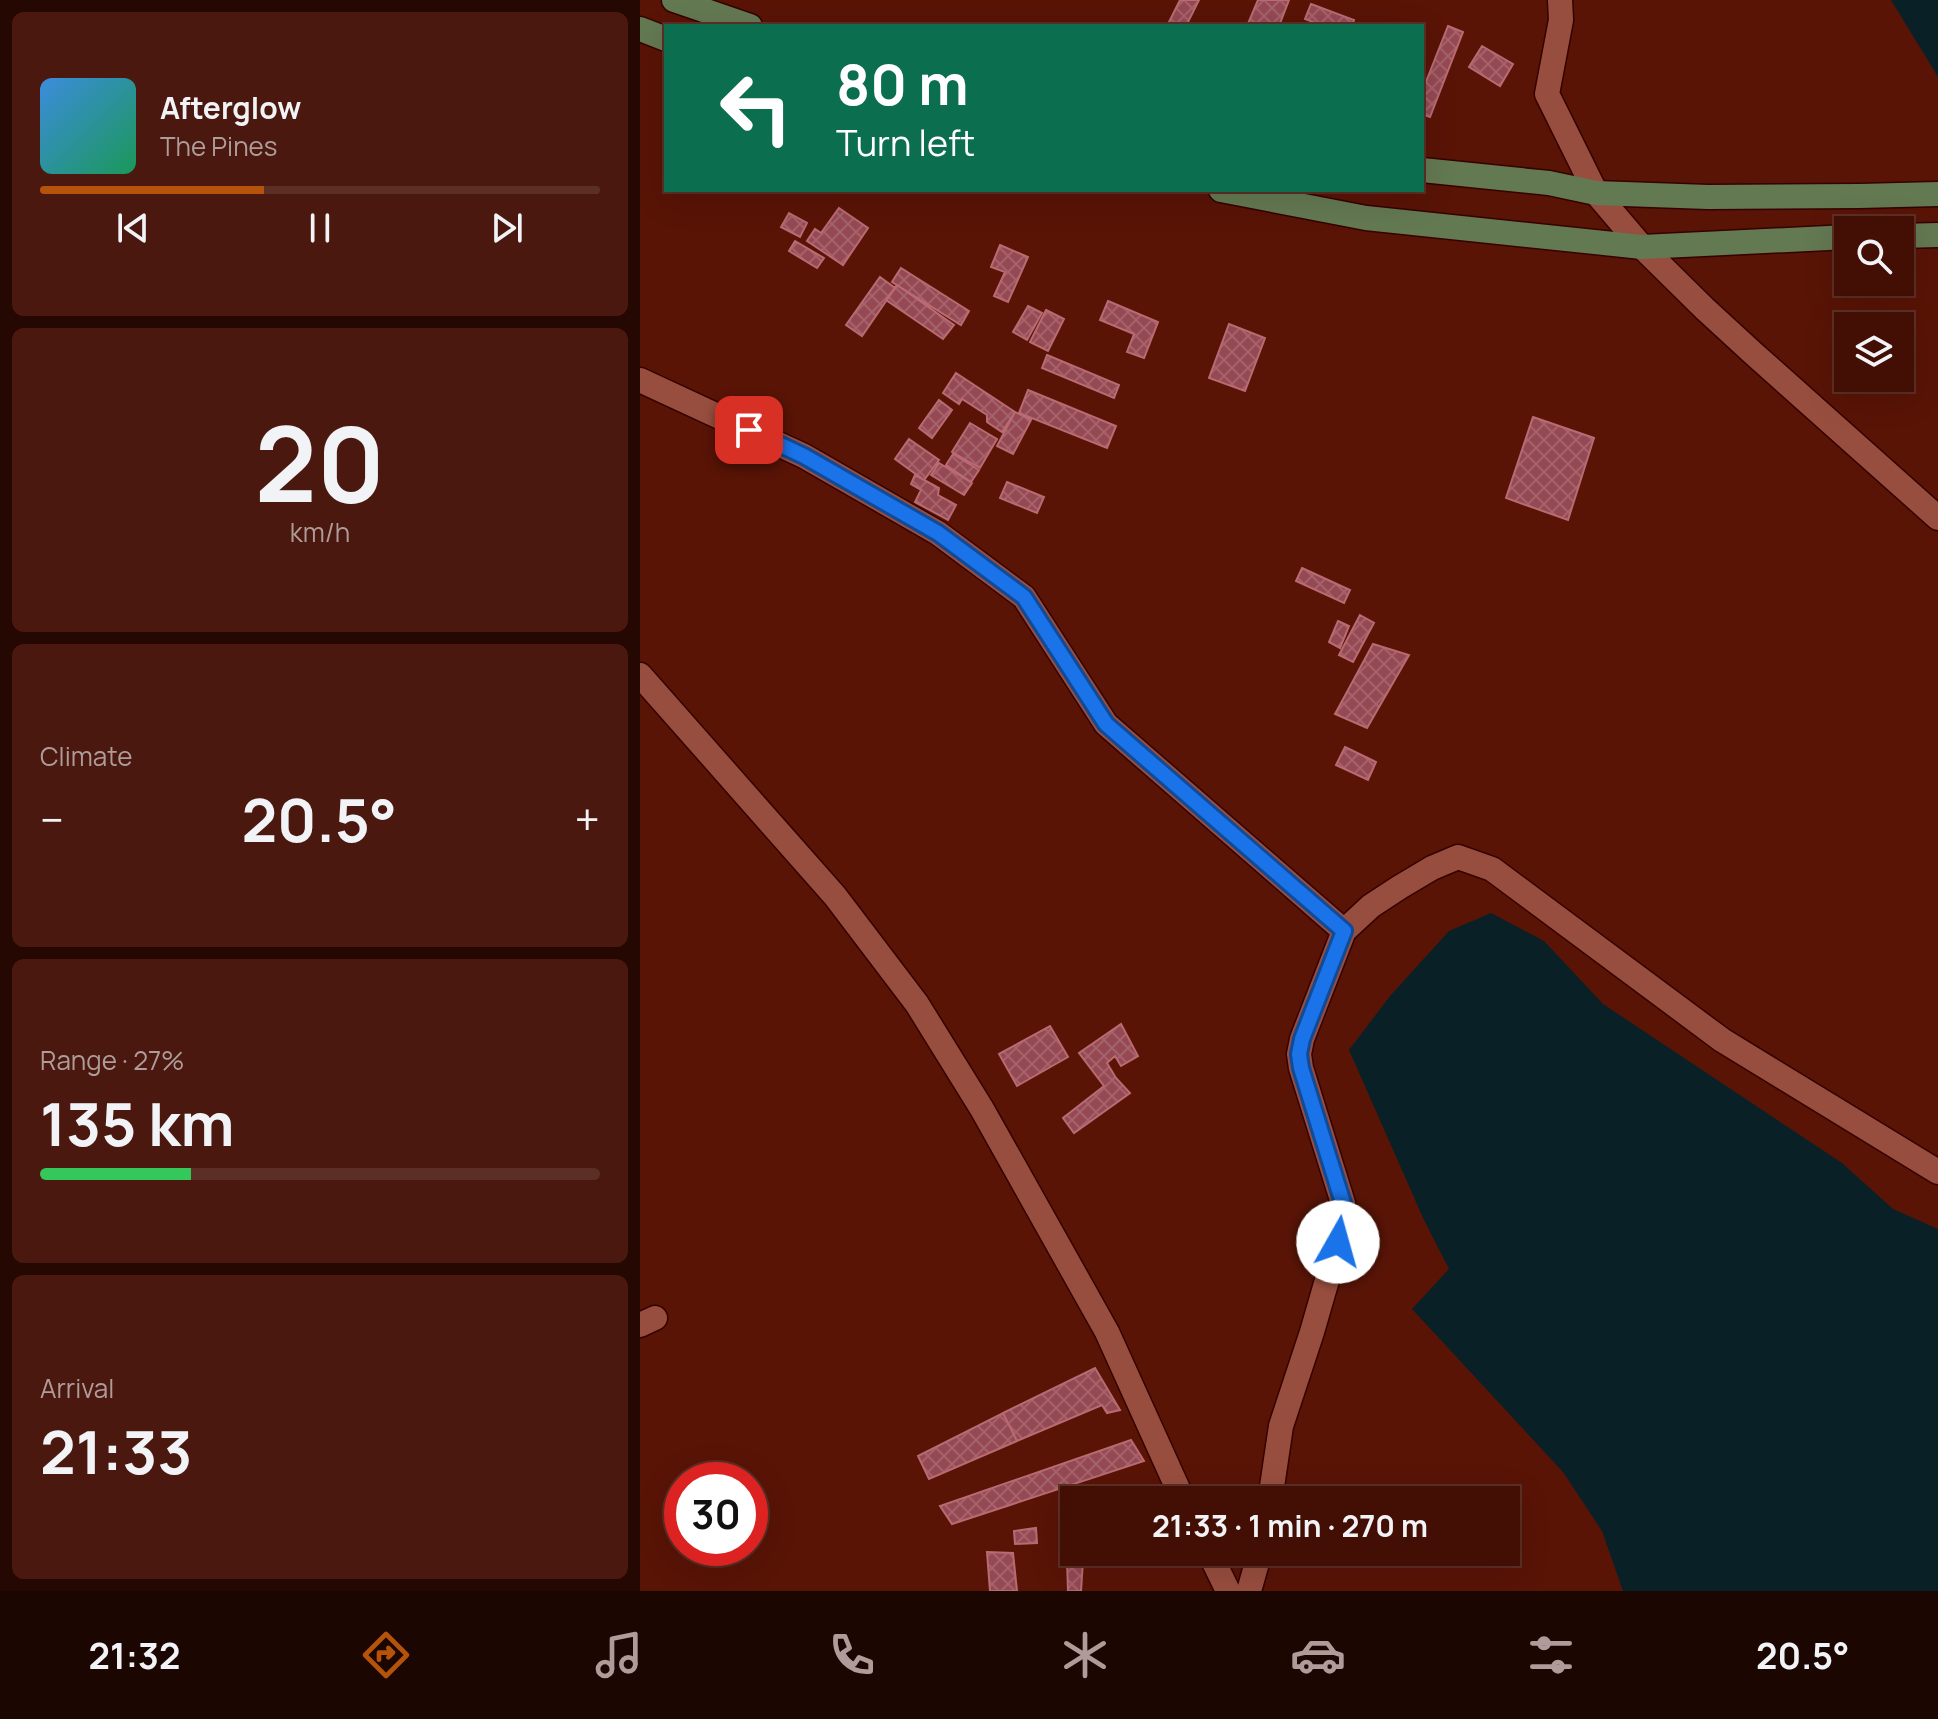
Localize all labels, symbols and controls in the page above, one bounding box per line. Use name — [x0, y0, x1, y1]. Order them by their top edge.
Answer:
text: 80 m — [836, 45, 969, 122]
icon: left — [704, 56, 808, 160]
text: Afterglow — [160, 87, 301, 128]
text: Turn left — [836, 118, 975, 167]
text: The Pines — [160, 128, 277, 164]
icon: previous — [111, 206, 155, 250]
icon: pause — [298, 206, 342, 250]
icon: next — [485, 206, 529, 250]
map controls — [1834, 216, 1914, 392]
button: search — [1834, 216, 1914, 296]
button: layers — [1834, 312, 1914, 392]
text: 20 — [255, 391, 385, 533]
pin — [715, 396, 783, 464]
icon: arrive — [727, 408, 771, 452]
text: km/h — [290, 514, 350, 550]
text: Climate — [40, 738, 132, 774]
text: 20.5° — [241, 778, 397, 860]
text: − — [40, 789, 64, 849]
text: + — [575, 789, 600, 849]
text: Range · 27% — [40, 1042, 184, 1078]
text: 135 km — [40, 1082, 235, 1164]
position arrow — [1296, 1200, 1380, 1284]
text: Arrival — [40, 1370, 114, 1406]
text: 21:33 — [40, 1410, 192, 1492]
speed limit sign: 30 — [664, 1462, 768, 1566]
text: 21:33 · 1 min · 270 m — [1152, 1505, 1428, 1546]
icon: directions — [358, 1627, 414, 1683]
icon: music — [591, 1627, 647, 1683]
icon: phone — [824, 1627, 880, 1683]
icon: climate — [1057, 1627, 1113, 1683]
icon: car — [1290, 1627, 1346, 1683]
icon: filters — [1523, 1627, 1579, 1683]
text: 21:32 — [89, 1631, 180, 1680]
text: 20.5° — [1756, 1631, 1849, 1680]

